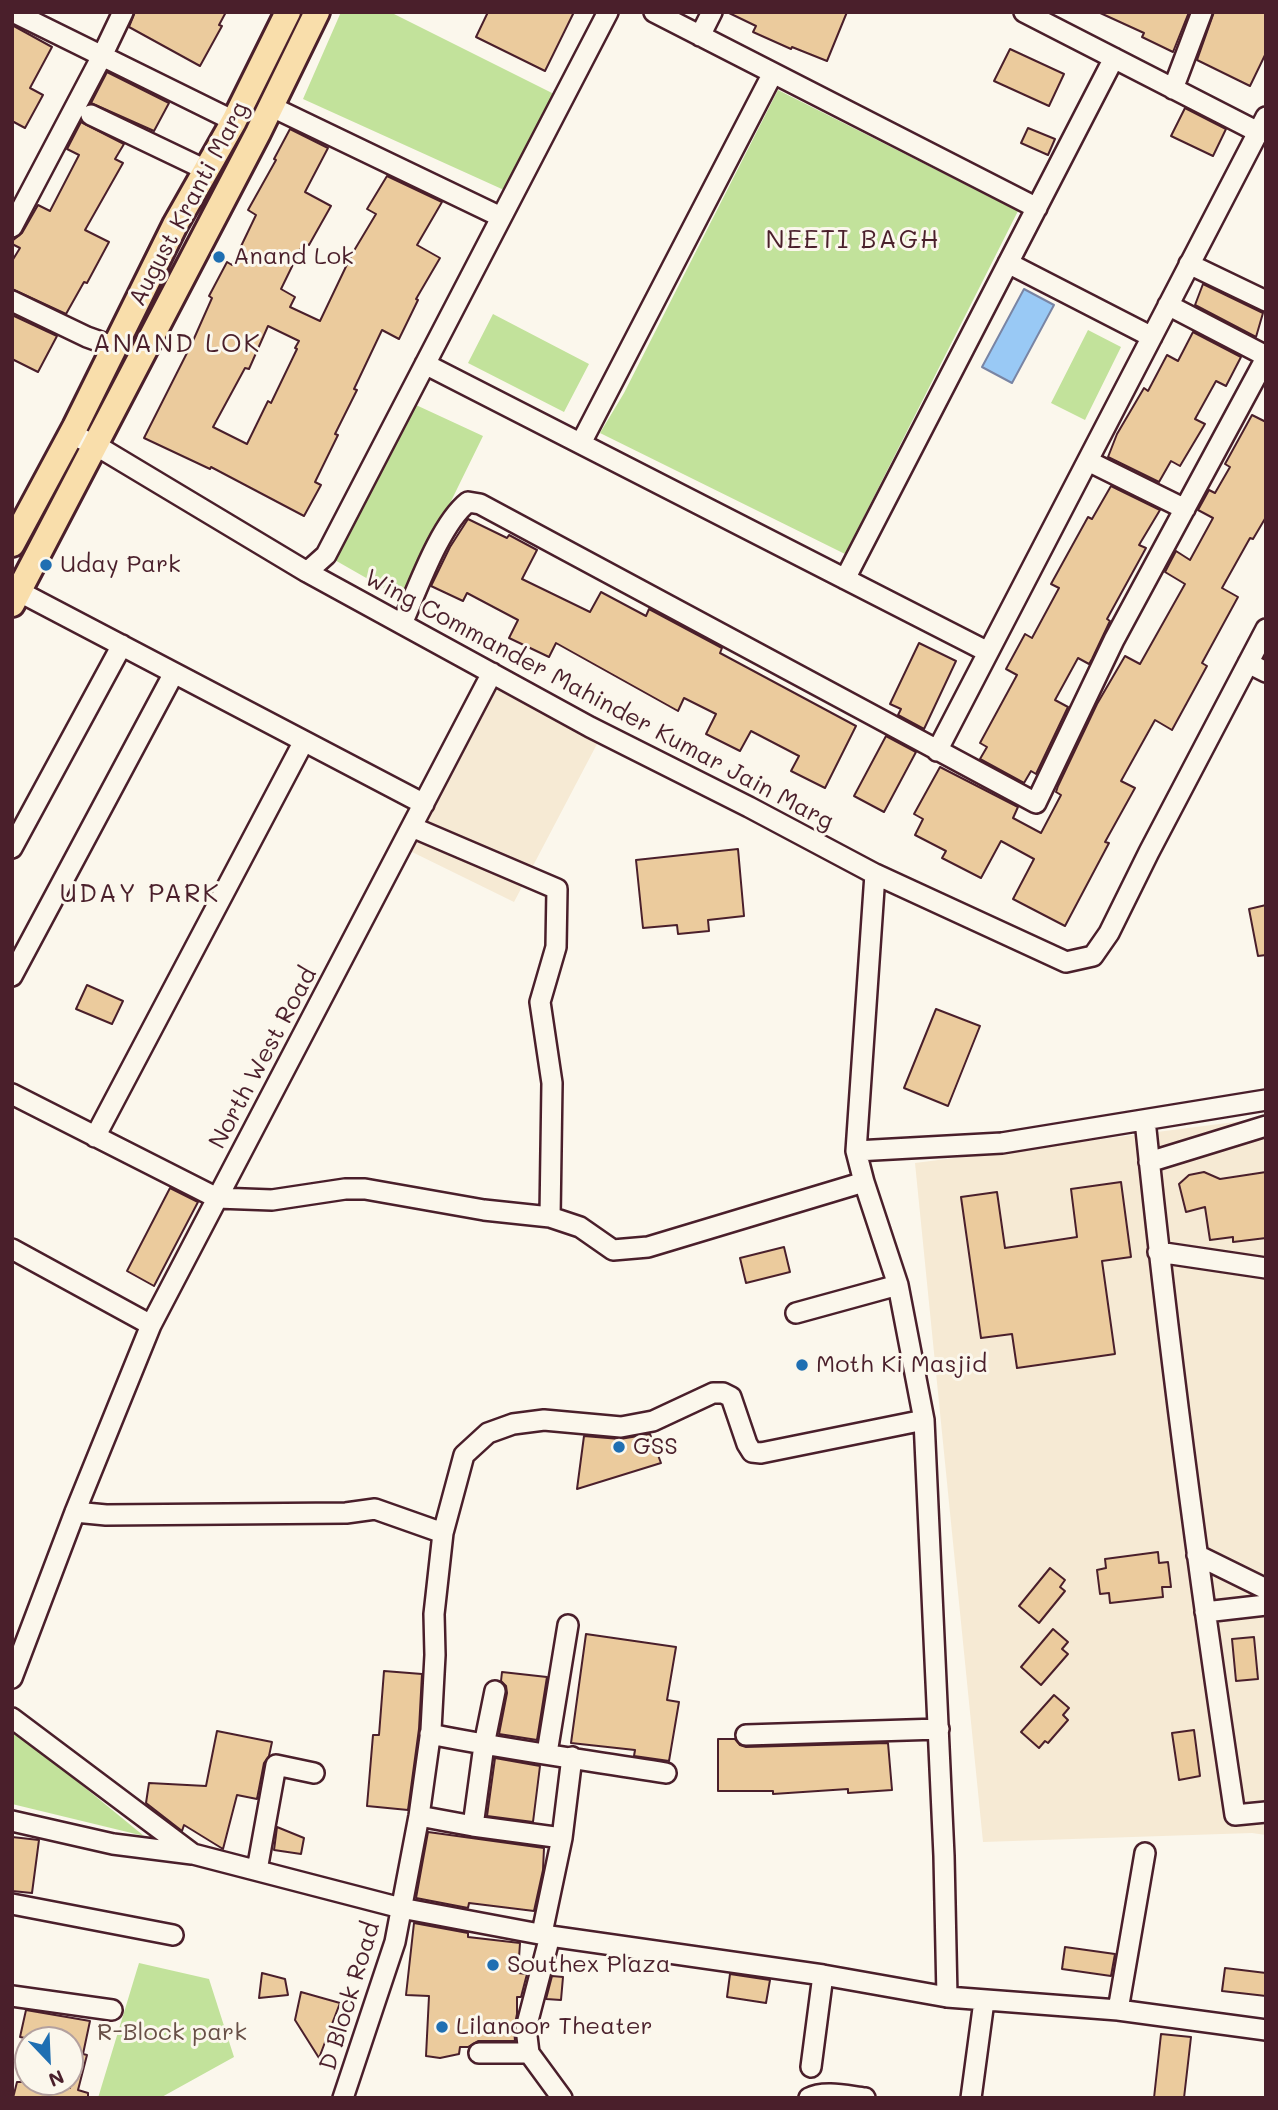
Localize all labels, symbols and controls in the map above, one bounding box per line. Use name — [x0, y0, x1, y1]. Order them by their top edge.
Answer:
street label: August Kranti Marg — [123, 97, 255, 311]
district label: NEETI BAGH — [767, 224, 939, 256]
place label: Anand Lok — [233, 243, 354, 271]
marker: Anand Lok — [211, 249, 227, 265]
district label: ANAND LOK — [94, 328, 260, 360]
place label: Uday Park — [60, 551, 181, 579]
marker: Uday Park — [38, 557, 54, 573]
street label: Wing Commander Mahinder Kumar Jain Marg — [360, 564, 838, 836]
district label: UDAY PARK — [61, 878, 219, 910]
street label: North West Road — [203, 962, 323, 1154]
place label: Moth Ki Masjid — [816, 1351, 987, 1379]
marker: Moth Ki Masjid — [794, 1357, 810, 1373]
place label: GSS — [633, 1433, 678, 1461]
marker: GSS — [611, 1439, 627, 1455]
street label: D Block Road — [314, 1918, 386, 2074]
place label: Southex Plaza — [507, 1951, 671, 1979]
marker: Southex Plaza — [485, 1957, 501, 1973]
place label: Lilanoor Theater — [456, 2013, 653, 2041]
park label: R-Block park — [97, 2019, 247, 2047]
marker: Lilanoor Theater — [434, 2019, 450, 2035]
north arrow — [14, 2026, 84, 2096]
text: N — [45, 2065, 68, 2093]

